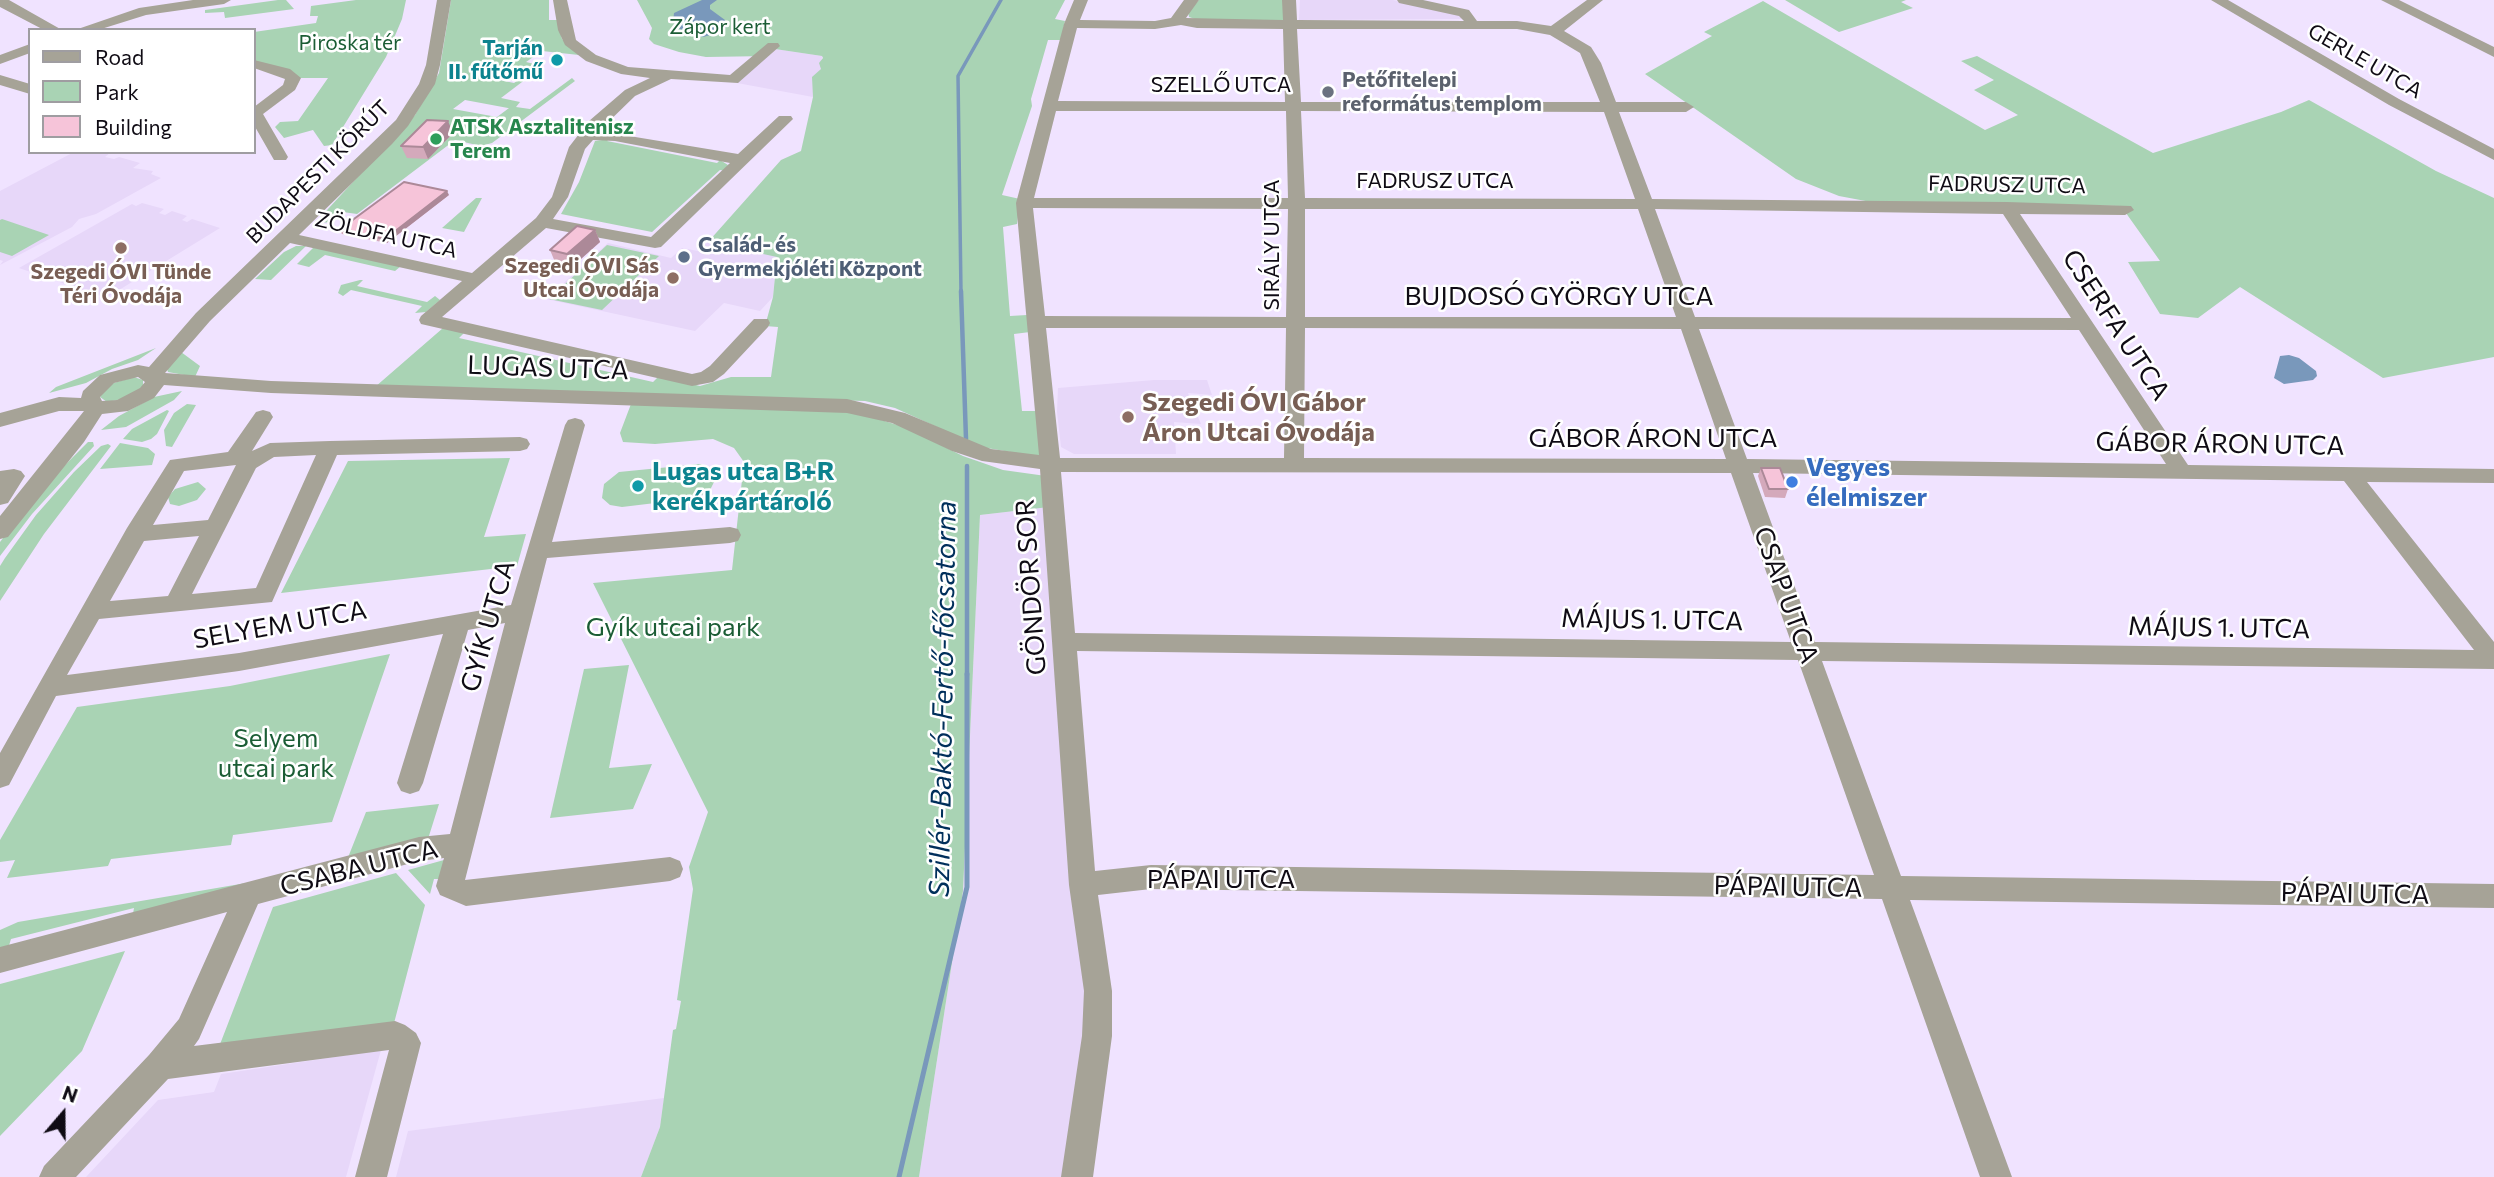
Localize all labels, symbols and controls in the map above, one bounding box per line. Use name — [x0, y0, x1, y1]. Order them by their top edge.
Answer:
park label: Zápor kert — [669, 14, 771, 40]
street label: GERLE UTCA — [2304, 18, 2426, 104]
legend — [28, 28, 256, 154]
park label: Piroska tér — [299, 30, 401, 56]
place label: Tarján II. fűtőmű — [448, 35, 543, 85]
text: Road — [95, 44, 144, 69]
marker: Tarján II. fűtőmű — [549, 52, 565, 68]
place label: Petőfitelepi református templom — [1342, 67, 1542, 117]
street label: SZELLŐ UTCA — [1151, 72, 1291, 98]
text: Park — [95, 79, 139, 104]
marker: Petőfitelepi református templom — [1320, 84, 1336, 100]
street label: BUDAPESTI KÖRÚT — [241, 95, 395, 249]
text: Building — [95, 114, 172, 139]
place label: ATSK Asztalitenisz Terem — [450, 114, 634, 164]
marker: ATSK Asztalitenisz Terem — [428, 131, 444, 147]
street label: FADRUSZ UTCA — [1356, 168, 1514, 194]
street label: FADRUSZ UTCA — [1928, 171, 2086, 199]
street label: SIRÁLY UTCA — [1259, 179, 1285, 311]
street label: ZÖLDFA UTCA — [312, 206, 460, 264]
place label: Család- és Gyermekjóléti Központ — [698, 232, 922, 282]
marker: Szegedi ÓVI Tünde Téri Óvodája — [113, 240, 129, 256]
street label: CSERFA UTCA — [2056, 244, 2176, 406]
marker: Család- és Gyermekjóléti Központ — [676, 249, 692, 265]
place label: Szegedi ÓVI Sás Utcai Óvodája — [505, 253, 659, 303]
place label: Szegedi ÓVI Tünde Téri Óvodája — [31, 259, 211, 309]
marker: Szegedi ÓVI Sás Utcai Óvodája — [665, 270, 681, 286]
street label: BUJDOSÓ GYÖRGY UTCA — [1405, 280, 1713, 312]
street label: LUGAS UTCA — [467, 350, 629, 386]
place label: Szegedi ÓVI Gábor Áron Utcai Óvodája — [1142, 386, 1375, 448]
marker: Szegedi ÓVI Gábor Áron Utcai Óvodája — [1120, 409, 1136, 425]
street label: GÁBOR ÁRON UTCA — [1529, 422, 1777, 454]
street label: GÁBOR ÁRON UTCA — [2095, 426, 2345, 462]
place label: Vegyes élelmiszer — [1806, 451, 1927, 512]
place label: Lugas utca B+R kerékpártároló — [652, 455, 835, 516]
marker: Vegyes élelmiszer — [1784, 474, 1800, 490]
marker: Lugas utca B+R kerékpártároló — [630, 478, 646, 494]
street label: GÖNDÖR SOR — [1009, 498, 1053, 676]
water label: Szillér-Baktó-Fertő-főcsatorna — [923, 500, 963, 898]
street label: CSAP UTCA — [1747, 523, 1825, 667]
street label: GYÍK UTCA — [454, 556, 522, 696]
street label: SELYEM UTCA — [191, 594, 369, 656]
street label: MÁJUS 1. UTCA — [1561, 603, 1743, 637]
park label: Gyík utcai park — [586, 611, 760, 643]
street label: MÁJUS 1. UTCA — [2128, 611, 2310, 645]
park label: Selyem utcai park — [218, 722, 334, 784]
street label: CSABA UTCA — [277, 833, 441, 903]
street label: PÁPAI UTCA — [1147, 863, 1295, 895]
street label: PÁPAI UTCA — [1713, 870, 1863, 904]
street label: PÁPAI UTCA — [2280, 877, 2430, 911]
north arrow — [28, 1079, 98, 1149]
text: N — [60, 1081, 81, 1107]

